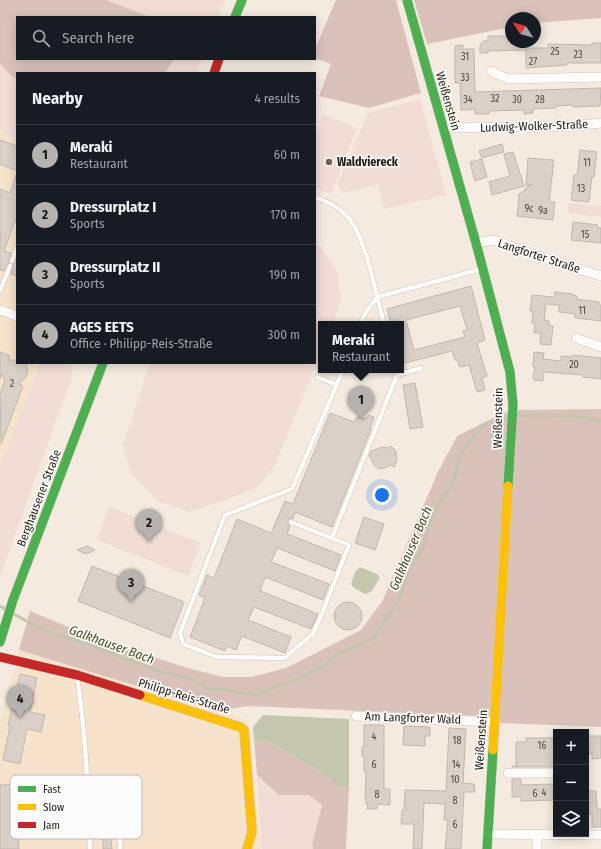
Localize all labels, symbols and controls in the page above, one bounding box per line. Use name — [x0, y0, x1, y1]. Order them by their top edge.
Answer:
north arrow — [505, 12, 541, 48]
search box — [16, 16, 316, 60]
icon: search — [30, 27, 52, 49]
text: Search here — [62, 29, 134, 47]
house number: 25 — [551, 46, 560, 58]
house number: 23 — [574, 49, 583, 61]
house number: 31 — [461, 51, 469, 63]
house number: 27 — [529, 56, 537, 68]
street label: Weißenstein — [433, 70, 463, 132]
house number: 33 — [460, 72, 470, 84]
text: Nearby — [32, 88, 83, 109]
text: 4 results — [254, 91, 300, 106]
house number: 32 — [491, 93, 500, 105]
house number: 34 — [463, 94, 473, 106]
house number: 30 — [512, 94, 522, 106]
house number: 28 — [535, 94, 545, 106]
street label: Ludwig-Wolker-Straße — [480, 117, 588, 135]
text: Meraki — [70, 138, 112, 156]
text: 1 — [42, 147, 48, 162]
text: 60 m — [274, 147, 300, 162]
place label: Waldviereck — [337, 155, 399, 169]
text: Restaurant — [70, 156, 128, 171]
marker: Waldviereck — [324, 157, 334, 167]
house number: 11 — [583, 157, 591, 169]
house number: 13 — [577, 183, 586, 195]
text: Dressurplatz I — [70, 198, 156, 216]
house number: 9c — [524, 203, 534, 215]
house number: 9a — [538, 205, 548, 217]
text: 2 — [42, 207, 48, 222]
text: 170 m — [270, 207, 300, 222]
text: Sports — [70, 216, 105, 231]
house number: 15 — [581, 229, 590, 241]
street label: Langforter Straße — [496, 236, 582, 276]
text: Dressurplatz II — [70, 258, 160, 276]
text: 3 — [42, 267, 48, 282]
text: 190 m — [269, 267, 300, 282]
text: Sports — [70, 276, 105, 291]
house number: 11 — [578, 305, 586, 317]
text: AGES EETS — [70, 318, 134, 336]
popup — [318, 321, 404, 373]
text: 4 — [42, 327, 48, 342]
text: 300 m — [268, 327, 300, 342]
text: Meraki — [332, 331, 375, 349]
text: Office · Philipp-Reis-Straße — [70, 336, 212, 351]
text: Restaurant — [332, 349, 390, 364]
house number: 20 — [569, 359, 579, 371]
house number: 2 — [10, 378, 15, 390]
pin: 1 — [348, 386, 374, 419]
street label: Weißenstein — [490, 388, 506, 448]
street label: Berghausener Straße — [14, 447, 64, 549]
your location — [372, 485, 392, 505]
water label: Galkhauser Bach — [386, 504, 435, 592]
pin: 2 — [136, 509, 162, 542]
pin: 3 — [118, 569, 144, 602]
water label: Galkhauser Bach — [67, 622, 157, 667]
street label: Philipp-Reis-Straße — [137, 675, 232, 717]
pin: 4 — [7, 685, 33, 718]
street label: Am Langforter Wald — [365, 709, 461, 727]
street label: Weißenstein — [472, 709, 490, 771]
map controls — [553, 729, 589, 837]
button: + — [553, 729, 589, 765]
house number: 4 — [372, 731, 377, 743]
house number: 18 — [453, 735, 461, 747]
house number: 16 — [538, 740, 546, 752]
house number: 6 — [372, 759, 377, 771]
house number: 14 — [452, 759, 461, 771]
button: − — [553, 765, 589, 801]
house number: 10 — [450, 774, 460, 786]
legend — [10, 775, 142, 839]
text: Fast — [43, 783, 61, 796]
house number: 4 — [542, 787, 547, 799]
house number: 6 — [533, 788, 538, 800]
house number: 8 — [375, 789, 380, 801]
house number: 8 — [453, 795, 458, 807]
text: Slow — [43, 801, 64, 814]
button: layers — [553, 801, 589, 837]
text: Jam — [43, 819, 60, 832]
house number: 6 — [453, 819, 458, 831]

